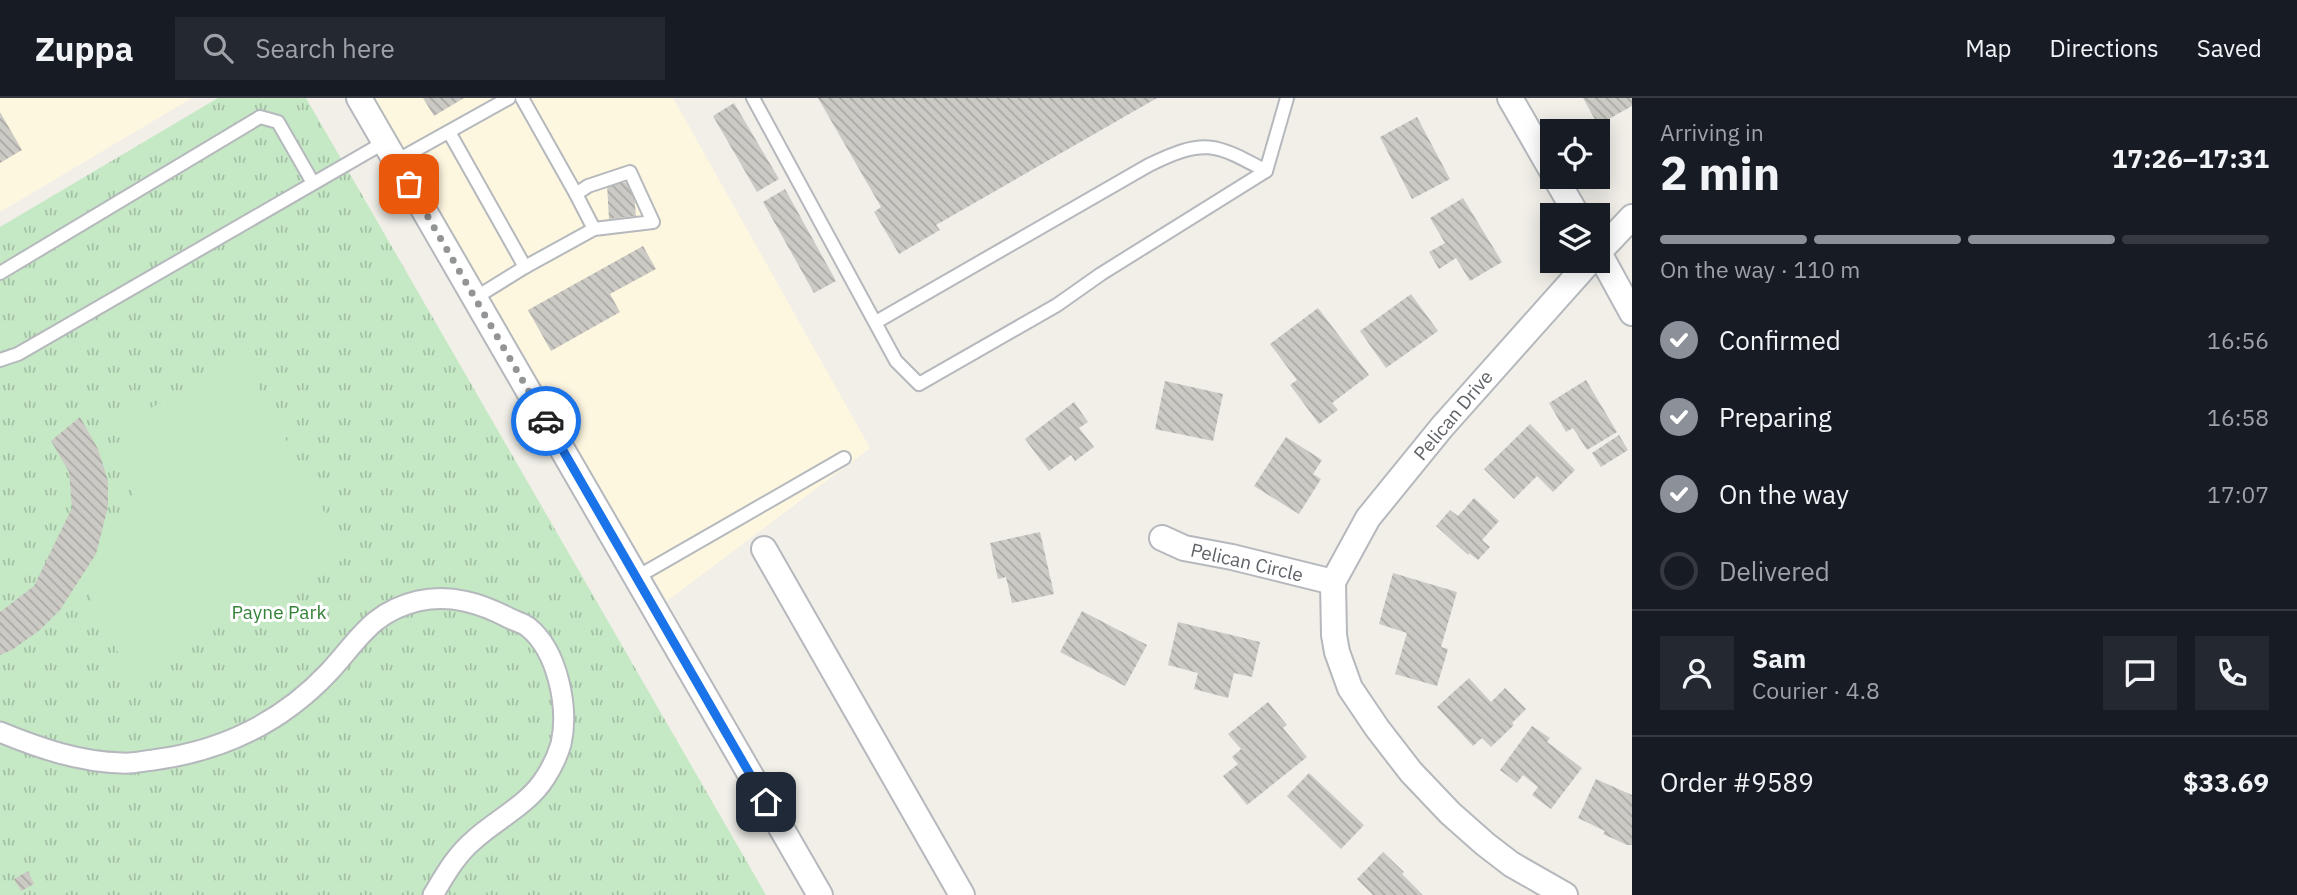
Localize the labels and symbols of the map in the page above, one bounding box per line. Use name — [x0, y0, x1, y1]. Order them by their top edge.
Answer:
pin — [379, 154, 439, 214]
street label: Pelican Drive — [1408, 365, 1498, 465]
courier — [511, 386, 581, 456]
street label: Pelican Circle — [1188, 537, 1306, 587]
park label: Payne Park — [231, 600, 327, 624]
pin — [736, 772, 796, 832]

